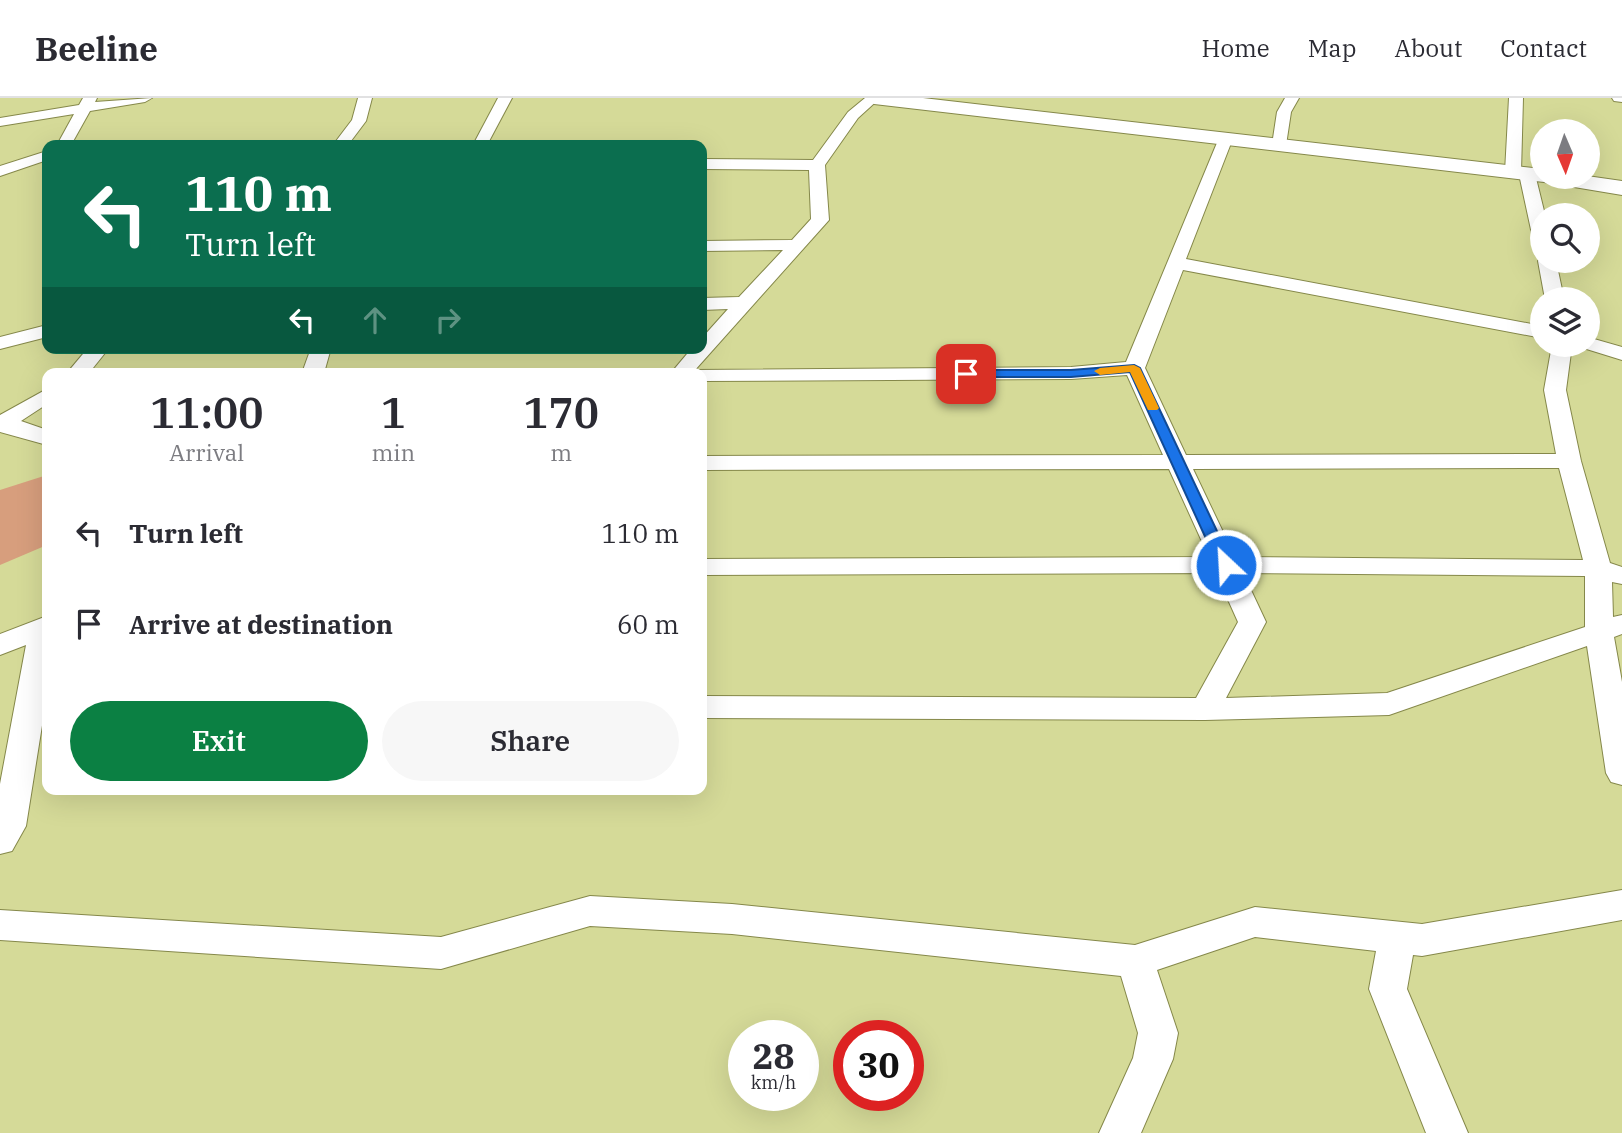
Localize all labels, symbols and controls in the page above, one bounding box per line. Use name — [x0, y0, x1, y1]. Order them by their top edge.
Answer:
text: Beeline — [35, 27, 158, 70]
text: Home — [1202, 32, 1270, 64]
text: Map — [1308, 32, 1356, 64]
text: About — [1394, 32, 1462, 64]
text: Contact — [1500, 32, 1587, 64]
north arrow — [1530, 119, 1600, 189]
map controls — [1530, 119, 1600, 357]
text: 110 m — [185, 161, 332, 224]
icon: left — [70, 168, 161, 259]
button: search — [1530, 203, 1600, 273]
text: Turn left — [185, 223, 316, 265]
button: layers — [1530, 287, 1600, 357]
icon: left — [283, 301, 321, 339]
icon: ahead — [356, 301, 394, 339]
icon: right — [429, 301, 467, 339]
pin — [936, 344, 996, 404]
icon: arrive — [947, 355, 985, 393]
text: 11:00 — [150, 385, 263, 440]
text: 1 — [381, 385, 406, 440]
text: 170 — [523, 385, 599, 440]
text: Arrival — [169, 437, 244, 467]
text: min — [371, 437, 415, 467]
text: m — [550, 437, 572, 467]
icon: left — [70, 514, 108, 552]
text: Turn left — [129, 516, 243, 550]
text: 110 m — [601, 516, 679, 550]
position arrow — [1189, 528, 1263, 602]
icon: arrive — [70, 605, 108, 643]
text: Arrive at destination — [129, 607, 393, 641]
text: 60 m — [617, 607, 679, 641]
button: Exit — [70, 701, 368, 781]
button: Share — [382, 701, 679, 781]
speed limit sign: 30 — [833, 1020, 924, 1111]
text: 28 — [752, 1033, 795, 1079]
text: km/h — [751, 1071, 796, 1094]

